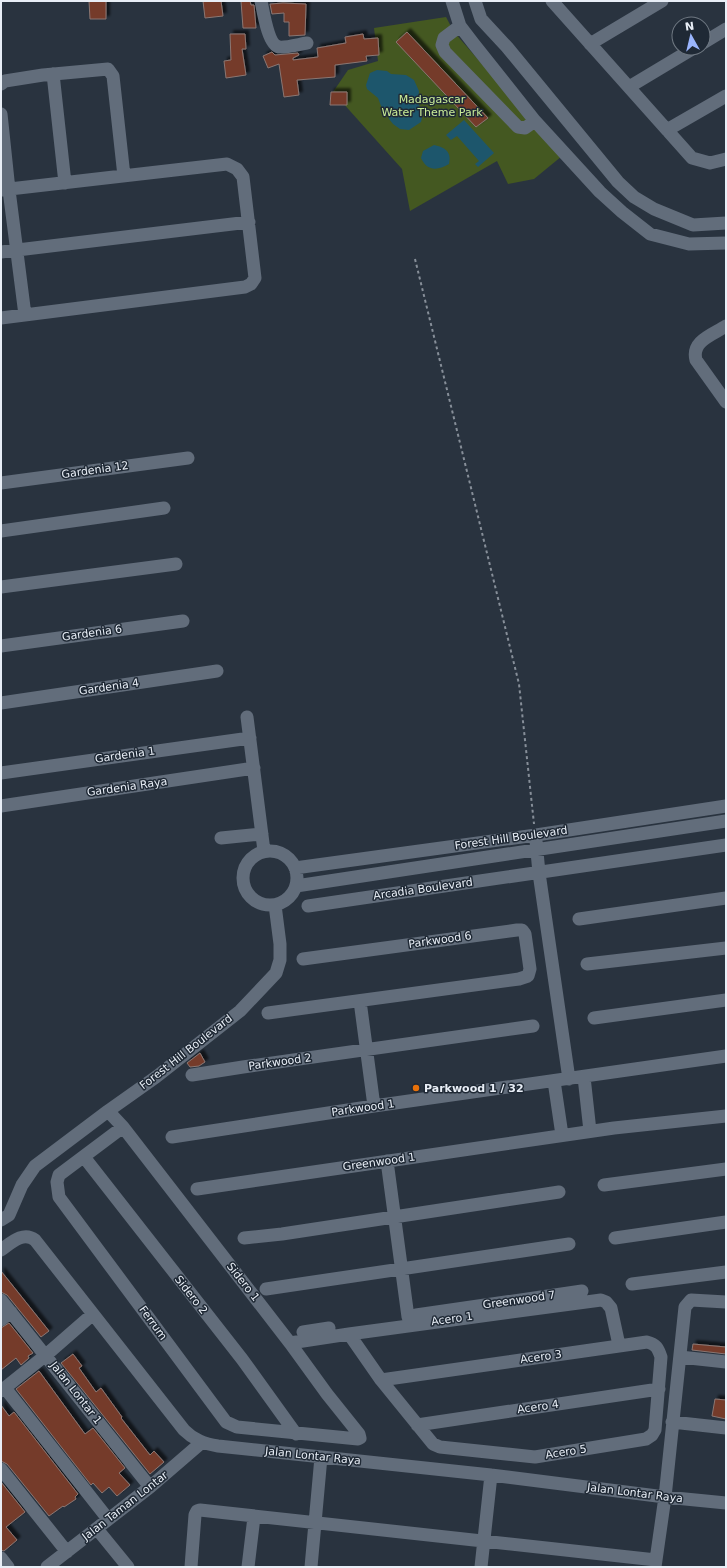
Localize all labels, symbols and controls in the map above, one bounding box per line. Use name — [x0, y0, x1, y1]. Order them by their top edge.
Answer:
north arrow — [671, 16, 711, 56]
text: N — [684, 20, 695, 34]
park label: Madagascar Water Theme Park — [381, 93, 483, 119]
street label: Gardenia 12 — [61, 459, 129, 481]
street label: Gardenia 6 — [61, 622, 123, 644]
street label: Gardenia 4 — [78, 676, 140, 698]
street label: Gardenia 1 — [94, 744, 156, 766]
street label: Gardenia Raya — [86, 775, 168, 799]
street label: Forest Hill Boulevard — [454, 824, 568, 852]
street label: Arcadia Boulevard — [372, 876, 474, 902]
street label: Parkwood 6 — [408, 929, 472, 951]
street label: Forest Hill Boulevard — [137, 1012, 235, 1092]
street label: Parkwood 2 — [248, 1051, 312, 1073]
place label: Parkwood 1 / 32 — [424, 1082, 524, 1095]
marker: Parkwood 1 / 32 — [411, 1083, 421, 1093]
street label: Parkwood 1 — [331, 1097, 395, 1119]
street label: Greenwood 1 — [342, 1150, 416, 1174]
street label: Sidero 1 — [224, 1260, 262, 1304]
street label: Sidero 2 — [172, 1273, 210, 1317]
street label: Greenwood 7 — [482, 1288, 556, 1312]
street label: Ferrum — [136, 1303, 170, 1343]
street label: Acero 1 — [430, 1310, 474, 1328]
street label: Acero 3 — [519, 1348, 563, 1366]
street label: Jalan Lontar 1 — [47, 1358, 105, 1427]
street label: Acero 4 — [516, 1398, 560, 1416]
street label: Acero 5 — [544, 1442, 588, 1462]
street label: Jalan Lontar Raya — [263, 1444, 362, 1468]
street label: Jalan Taman Lontar — [79, 1468, 171, 1544]
street label: Jalan Lontar Raya — [585, 1481, 684, 1505]

